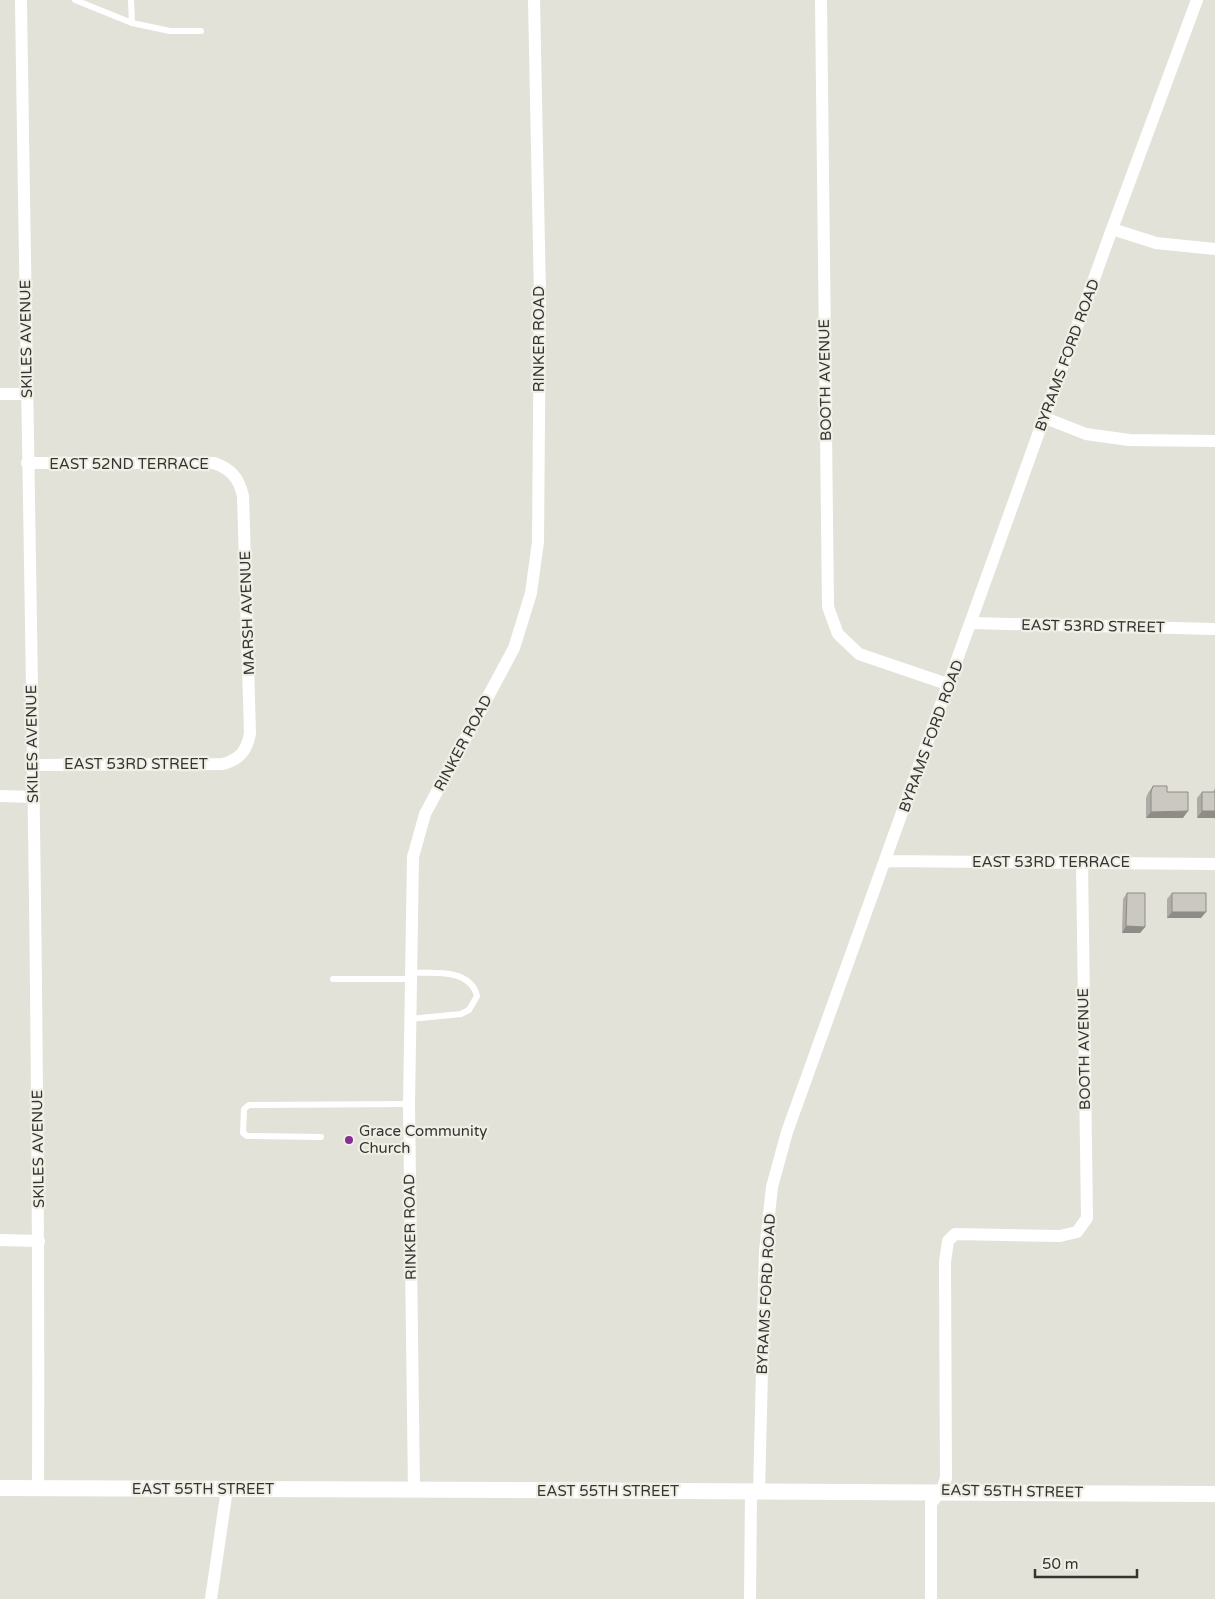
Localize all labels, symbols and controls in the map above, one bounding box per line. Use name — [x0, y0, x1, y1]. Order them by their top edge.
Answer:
street label: BYRAMS FORD ROAD — [1031, 276, 1103, 434]
street label: SKILES AVENUE — [16, 280, 36, 398]
street label: RINKER ROAD — [530, 286, 548, 392]
street label: BOOTH AVENUE — [815, 319, 835, 441]
street label: EAST 52ND TERRACE — [49, 455, 209, 473]
street label: MARSH AVENUE — [236, 551, 258, 675]
street label: EAST 53RD STREET — [1021, 616, 1165, 636]
street label: BYRAMS FORD ROAD — [895, 657, 967, 815]
street label: SKILES AVENUE — [22, 685, 42, 803]
street label: RINKER ROAD — [430, 692, 496, 794]
street label: EAST 53RD STREET — [64, 755, 208, 773]
street label: EAST 53RD TERRACE — [972, 853, 1130, 871]
street label: BOOTH AVENUE — [1074, 988, 1094, 1110]
street label: SKILES AVENUE — [28, 1090, 48, 1208]
place label: Grace Community Church — [359, 1122, 487, 1157]
marker: Grace Community Church — [343, 1134, 355, 1146]
street label: RINKER ROAD — [400, 1174, 420, 1280]
street label: BYRAMS FORD ROAD — [753, 1213, 779, 1375]
street label: EAST 55TH STREET — [132, 1480, 274, 1498]
street label: EAST 55TH STREET — [941, 1481, 1083, 1501]
street label: EAST 55TH STREET — [537, 1482, 679, 1500]
scale bar — [1035, 1546, 1138, 1578]
text: 50 m — [1042, 1555, 1079, 1573]

